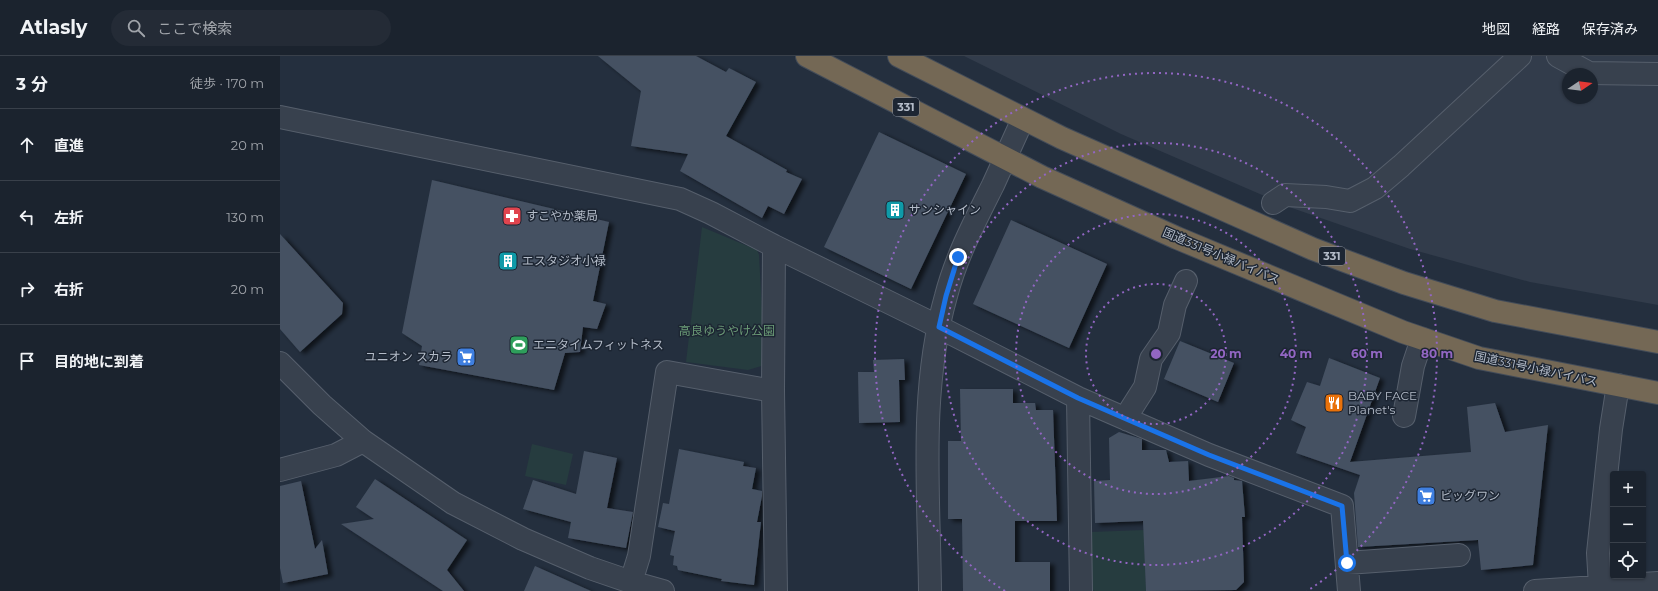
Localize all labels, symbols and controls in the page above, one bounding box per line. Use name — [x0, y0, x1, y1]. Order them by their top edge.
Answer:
search box — [111, 10, 391, 46]
text: Atlasly — [20, 16, 87, 39]
icon: search — [125, 17, 147, 39]
text: ここで検索 — [157, 19, 232, 38]
text: 地図 — [1482, 20, 1510, 38]
text: 経路 — [1532, 20, 1560, 38]
text: 保存済み — [1582, 20, 1638, 38]
north arrow — [1562, 68, 1598, 104]
text: 3 分 — [16, 74, 48, 94]
text: 徒歩 · 170 m — [190, 75, 264, 91]
road number: 331 — [893, 98, 919, 116]
icon: ahead — [16, 134, 38, 156]
text: 直進 — [54, 136, 84, 155]
text: 20 m — [231, 137, 264, 153]
building icon: サンシャイン — [884, 199, 906, 221]
place label: サンシャイン — [909, 202, 981, 217]
pharmacy icon: すこやか薬局 — [501, 205, 523, 227]
icon: left — [16, 206, 38, 228]
text: 左折 — [54, 208, 84, 227]
place label: すこやか薬局 — [526, 208, 598, 223]
text: 130 m — [226, 209, 264, 225]
street label: 国道331号小禄バイパス — [1160, 224, 1282, 287]
road number: 331 — [1319, 247, 1345, 265]
route end — [949, 248, 967, 266]
building icon: エスタジオ小禄 — [497, 250, 519, 272]
place label: エスタジオ小禄 — [522, 253, 606, 268]
icon: right — [16, 278, 38, 300]
text: 右折 — [54, 280, 84, 299]
text: 20 m — [231, 281, 264, 297]
park label: 高良ゆうやけ公園 — [679, 323, 775, 338]
sports icon: エニタイムフィットネス — [508, 334, 530, 356]
place label: エニタイムフィットネス — [533, 337, 664, 352]
supermarket icon: ユニオン スカラ — [455, 346, 477, 368]
text: 20 m — [1210, 346, 1242, 361]
text: 40 m — [1280, 346, 1312, 361]
text: 60 m — [1351, 346, 1383, 361]
text: 80 m — [1421, 346, 1453, 361]
centre of rings — [1149, 347, 1163, 361]
street label: 国道331号小禄バイパス — [1473, 348, 1599, 389]
place label: ユニオン スカラ — [365, 349, 452, 364]
icon: arrive — [16, 350, 38, 372]
text: 目的地に到着 — [54, 352, 144, 371]
place label: BABY FACE Planet's — [1348, 388, 1417, 417]
restaurant icon: BABY FACE Planet's — [1323, 392, 1345, 414]
map controls — [1610, 471, 1646, 579]
button: + — [1610, 471, 1646, 507]
supermarket icon: ビッグワン — [1415, 485, 1437, 507]
place label: ビッグワン — [1440, 488, 1500, 503]
button: − — [1610, 507, 1646, 543]
button: locate — [1610, 543, 1646, 579]
route start — [1338, 554, 1356, 572]

